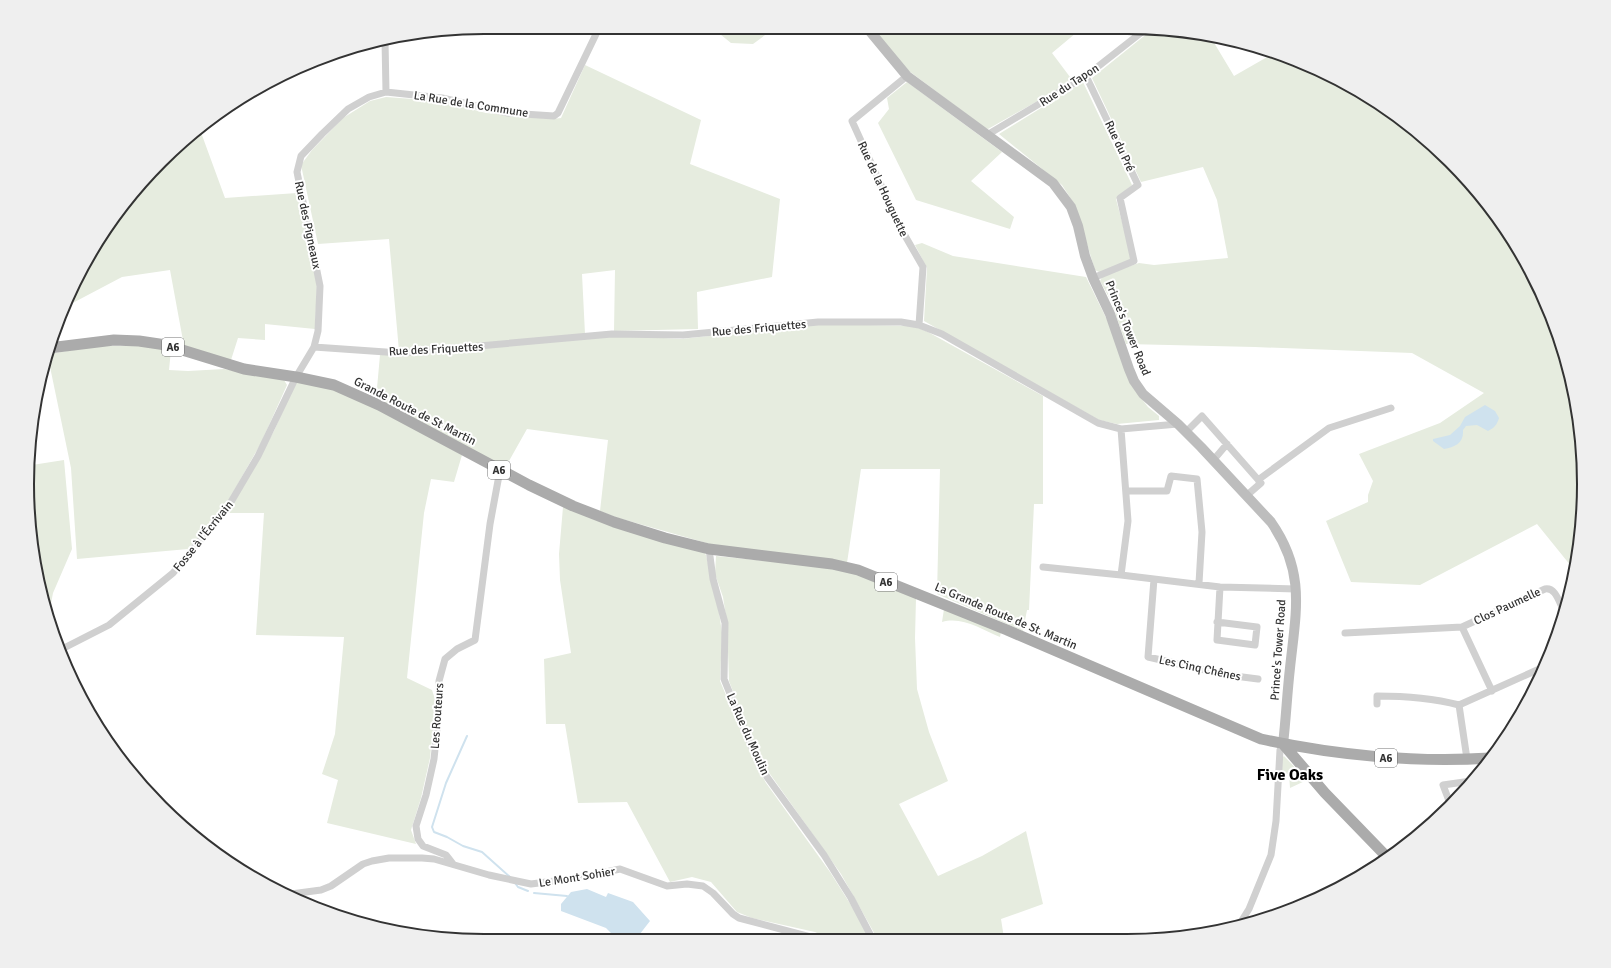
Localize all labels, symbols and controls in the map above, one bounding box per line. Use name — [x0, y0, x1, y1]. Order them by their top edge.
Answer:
street label: Rue du Tapon — [1037, 61, 1102, 110]
street label: La Rue de la Commune — [413, 88, 529, 121]
street label: Rue du Pré — [1101, 118, 1138, 174]
street label: Rue de la Houguette — [854, 139, 911, 239]
street label: Rue des Pigneaux — [291, 180, 324, 271]
street label: Prince's Tower Road — [1102, 278, 1153, 378]
street label: Rue des Friquettes — [711, 317, 807, 340]
road number: A6 — [162, 338, 184, 356]
street label: Rue des Friquettes — [388, 340, 484, 359]
street label: Grande Route de St Martin — [351, 374, 478, 449]
road number: A6 — [488, 461, 510, 479]
street label: Fosse à l'Écrivain — [170, 498, 237, 575]
road number: A6 — [875, 573, 897, 591]
street label: La Grande Route de St. Martin — [932, 580, 1079, 653]
street label: Clos Paumelle — [1471, 584, 1543, 629]
street label: Prince's Tower Road — [1267, 599, 1290, 701]
street label: Les Cinq Chênes — [1158, 652, 1242, 685]
street label: Les Routeurs — [428, 683, 447, 749]
street label: La Rue du Moulin — [723, 691, 772, 778]
road number: A6 — [1375, 749, 1397, 767]
district label: Five Oaks — [1257, 765, 1323, 785]
street label: Le Mont Sohier — [538, 864, 617, 891]

